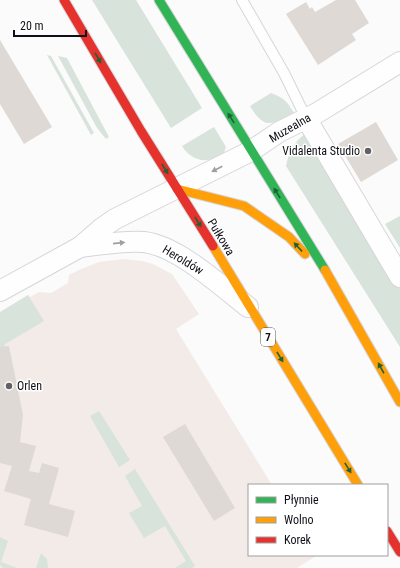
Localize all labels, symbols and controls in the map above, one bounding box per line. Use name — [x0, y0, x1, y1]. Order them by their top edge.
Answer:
scale bar — [14, 12, 86, 38]
text: 20 m — [20, 19, 44, 33]
one-way arrow — [94, 53, 102, 63]
street label: Muzealna — [267, 110, 314, 145]
one-way arrow — [227, 113, 235, 123]
place label: Vidalenta Studio — [282, 144, 360, 158]
marker: Vidalenta Studio — [363, 146, 373, 156]
one-way arrow — [161, 164, 168, 175]
one-way arrow — [211, 166, 222, 172]
one-way arrow — [273, 188, 281, 198]
street label: Pułkowa — [205, 216, 238, 258]
one-way arrow — [194, 217, 202, 227]
one-way arrow — [112, 240, 125, 246]
one-way arrow — [294, 241, 303, 252]
street label: Heroldów — [160, 242, 206, 278]
road number: 7 — [261, 328, 275, 346]
one-way arrow — [276, 351, 283, 363]
one-way arrow — [377, 363, 384, 374]
place label: Orlen — [17, 379, 42, 393]
marker: Orlen — [4, 381, 14, 391]
one-way arrow — [344, 462, 351, 474]
legend — [248, 484, 388, 556]
text: Płynnie — [284, 493, 319, 507]
text: Wolno — [284, 513, 314, 527]
text: Korek — [284, 533, 312, 547]

